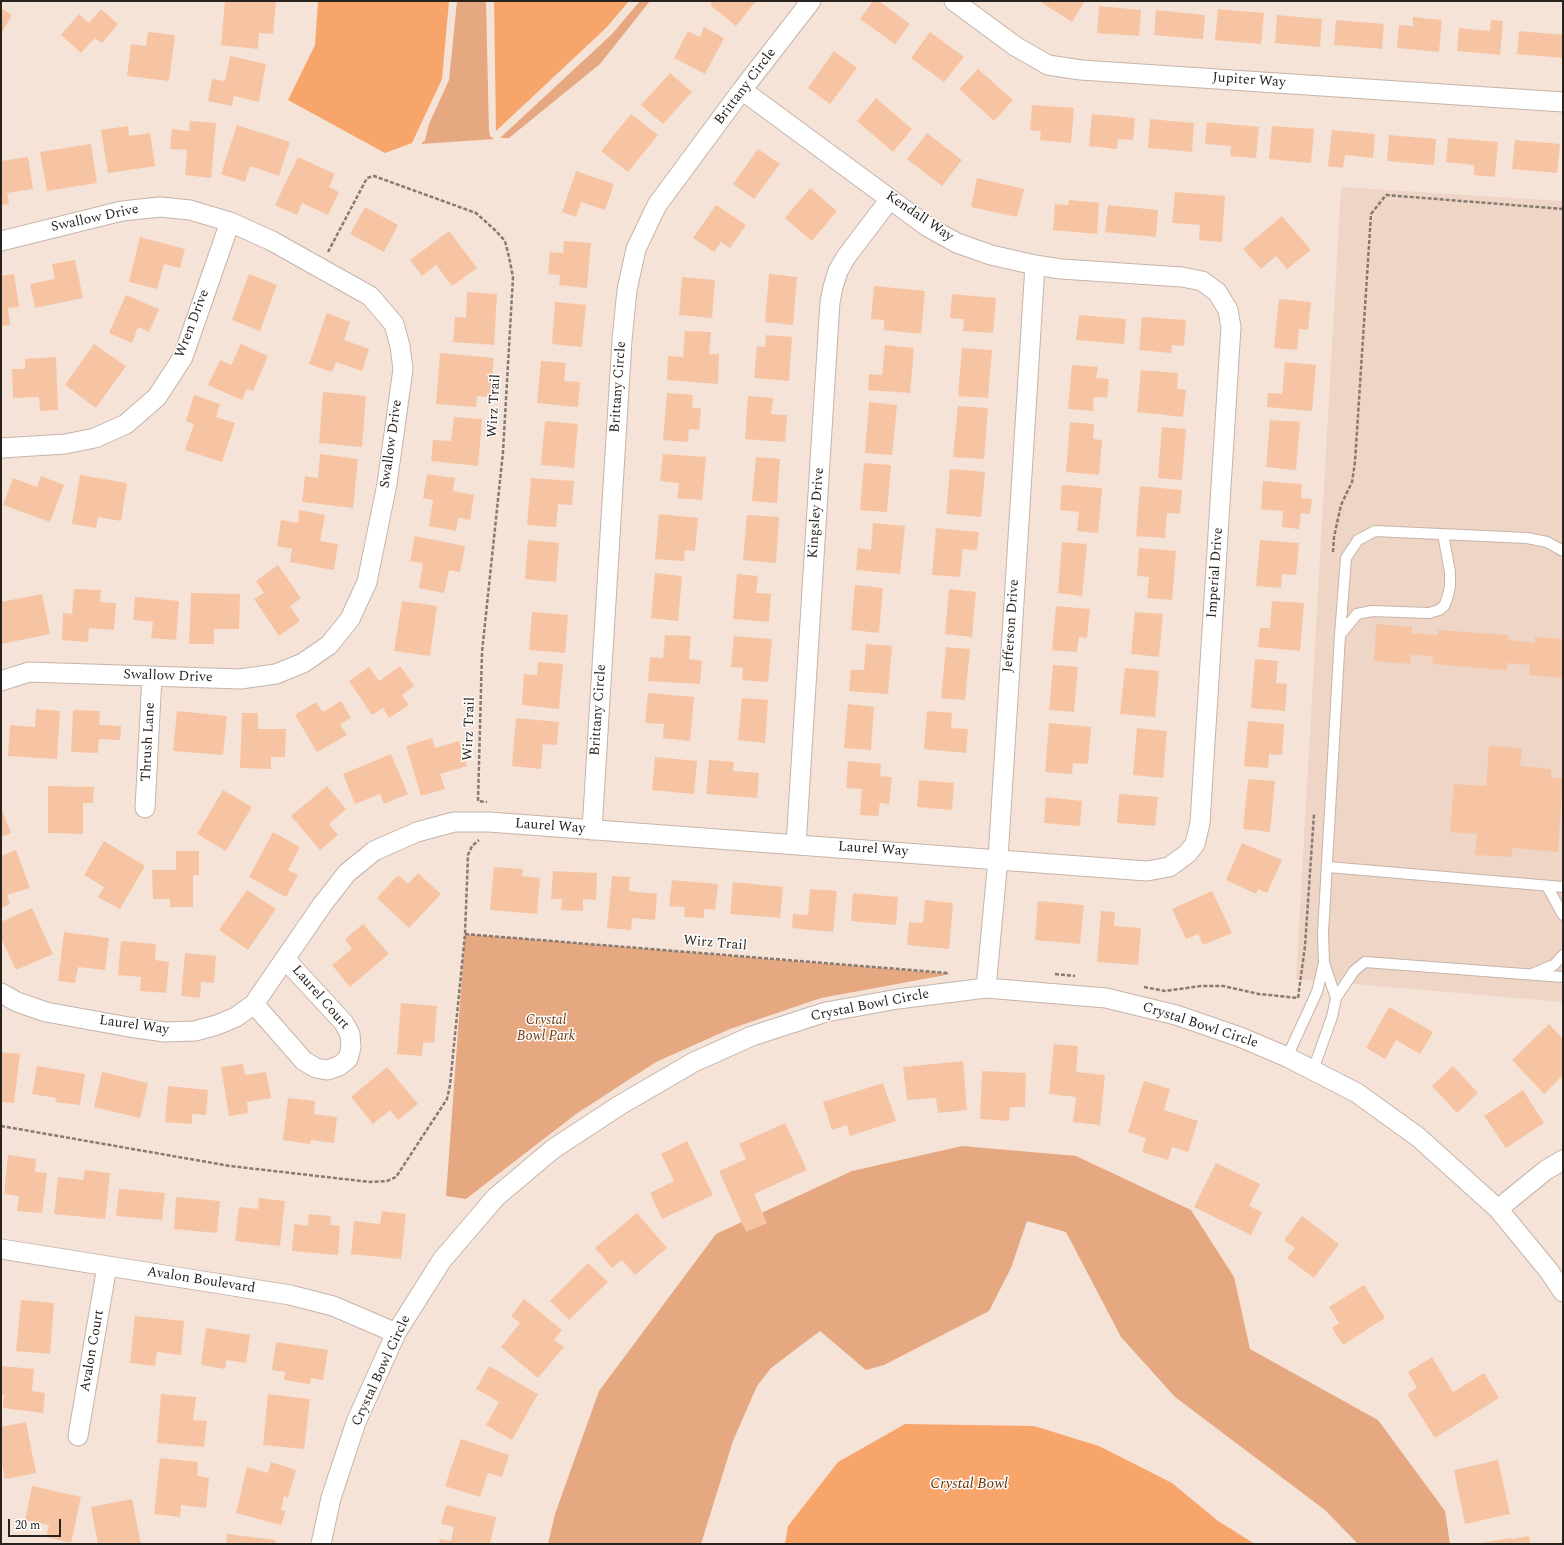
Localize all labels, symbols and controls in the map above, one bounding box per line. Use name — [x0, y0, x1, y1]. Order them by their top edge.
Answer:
street label: Brittany Circle — [712, 45, 780, 129]
street label: Jupiter Way — [1212, 70, 1286, 92]
street label: Kendall Way — [882, 188, 956, 246]
street label: Swallow Drive — [50, 202, 140, 236]
street label: Wren Drive — [172, 287, 214, 361]
street label: Brittany Circle — [607, 341, 631, 433]
street label: Wirz Trail — [485, 374, 505, 438]
street label: Swallow Drive — [377, 399, 407, 489]
street label: Kingsley Drive — [805, 467, 829, 559]
street label: Imperial Drive — [1204, 527, 1228, 619]
street label: Jefferson Drive — [1000, 579, 1024, 673]
street label: Brittany Circle — [587, 664, 611, 756]
street label: Swallow Drive — [123, 667, 213, 687]
street label: Wirz Trail — [460, 697, 480, 761]
street label: Thrush Lane — [139, 702, 159, 782]
street label: Laurel Way — [514, 816, 586, 838]
street label: Laurel Way — [837, 839, 909, 861]
street label: Wirz Trail — [682, 933, 748, 955]
street label: Laurel Court — [288, 962, 352, 1034]
street label: Crystal Bowl Circle — [809, 986, 931, 1026]
street label: Crystal Bowl Circle — [1140, 999, 1260, 1053]
street label: Laurel Way — [98, 1013, 170, 1039]
park label: Crystal Bowl Park — [517, 1013, 575, 1046]
street label: Avalon Boulevard — [146, 1264, 256, 1298]
street label: Avalon Court — [78, 1309, 108, 1393]
street label: Crystal Bowl Circle — [349, 1313, 415, 1429]
water label: Crystal Bowl — [930, 1476, 1008, 1494]
scale bar — [10, 1511, 63, 1537]
text: 20 m — [15, 1516, 40, 1535]

